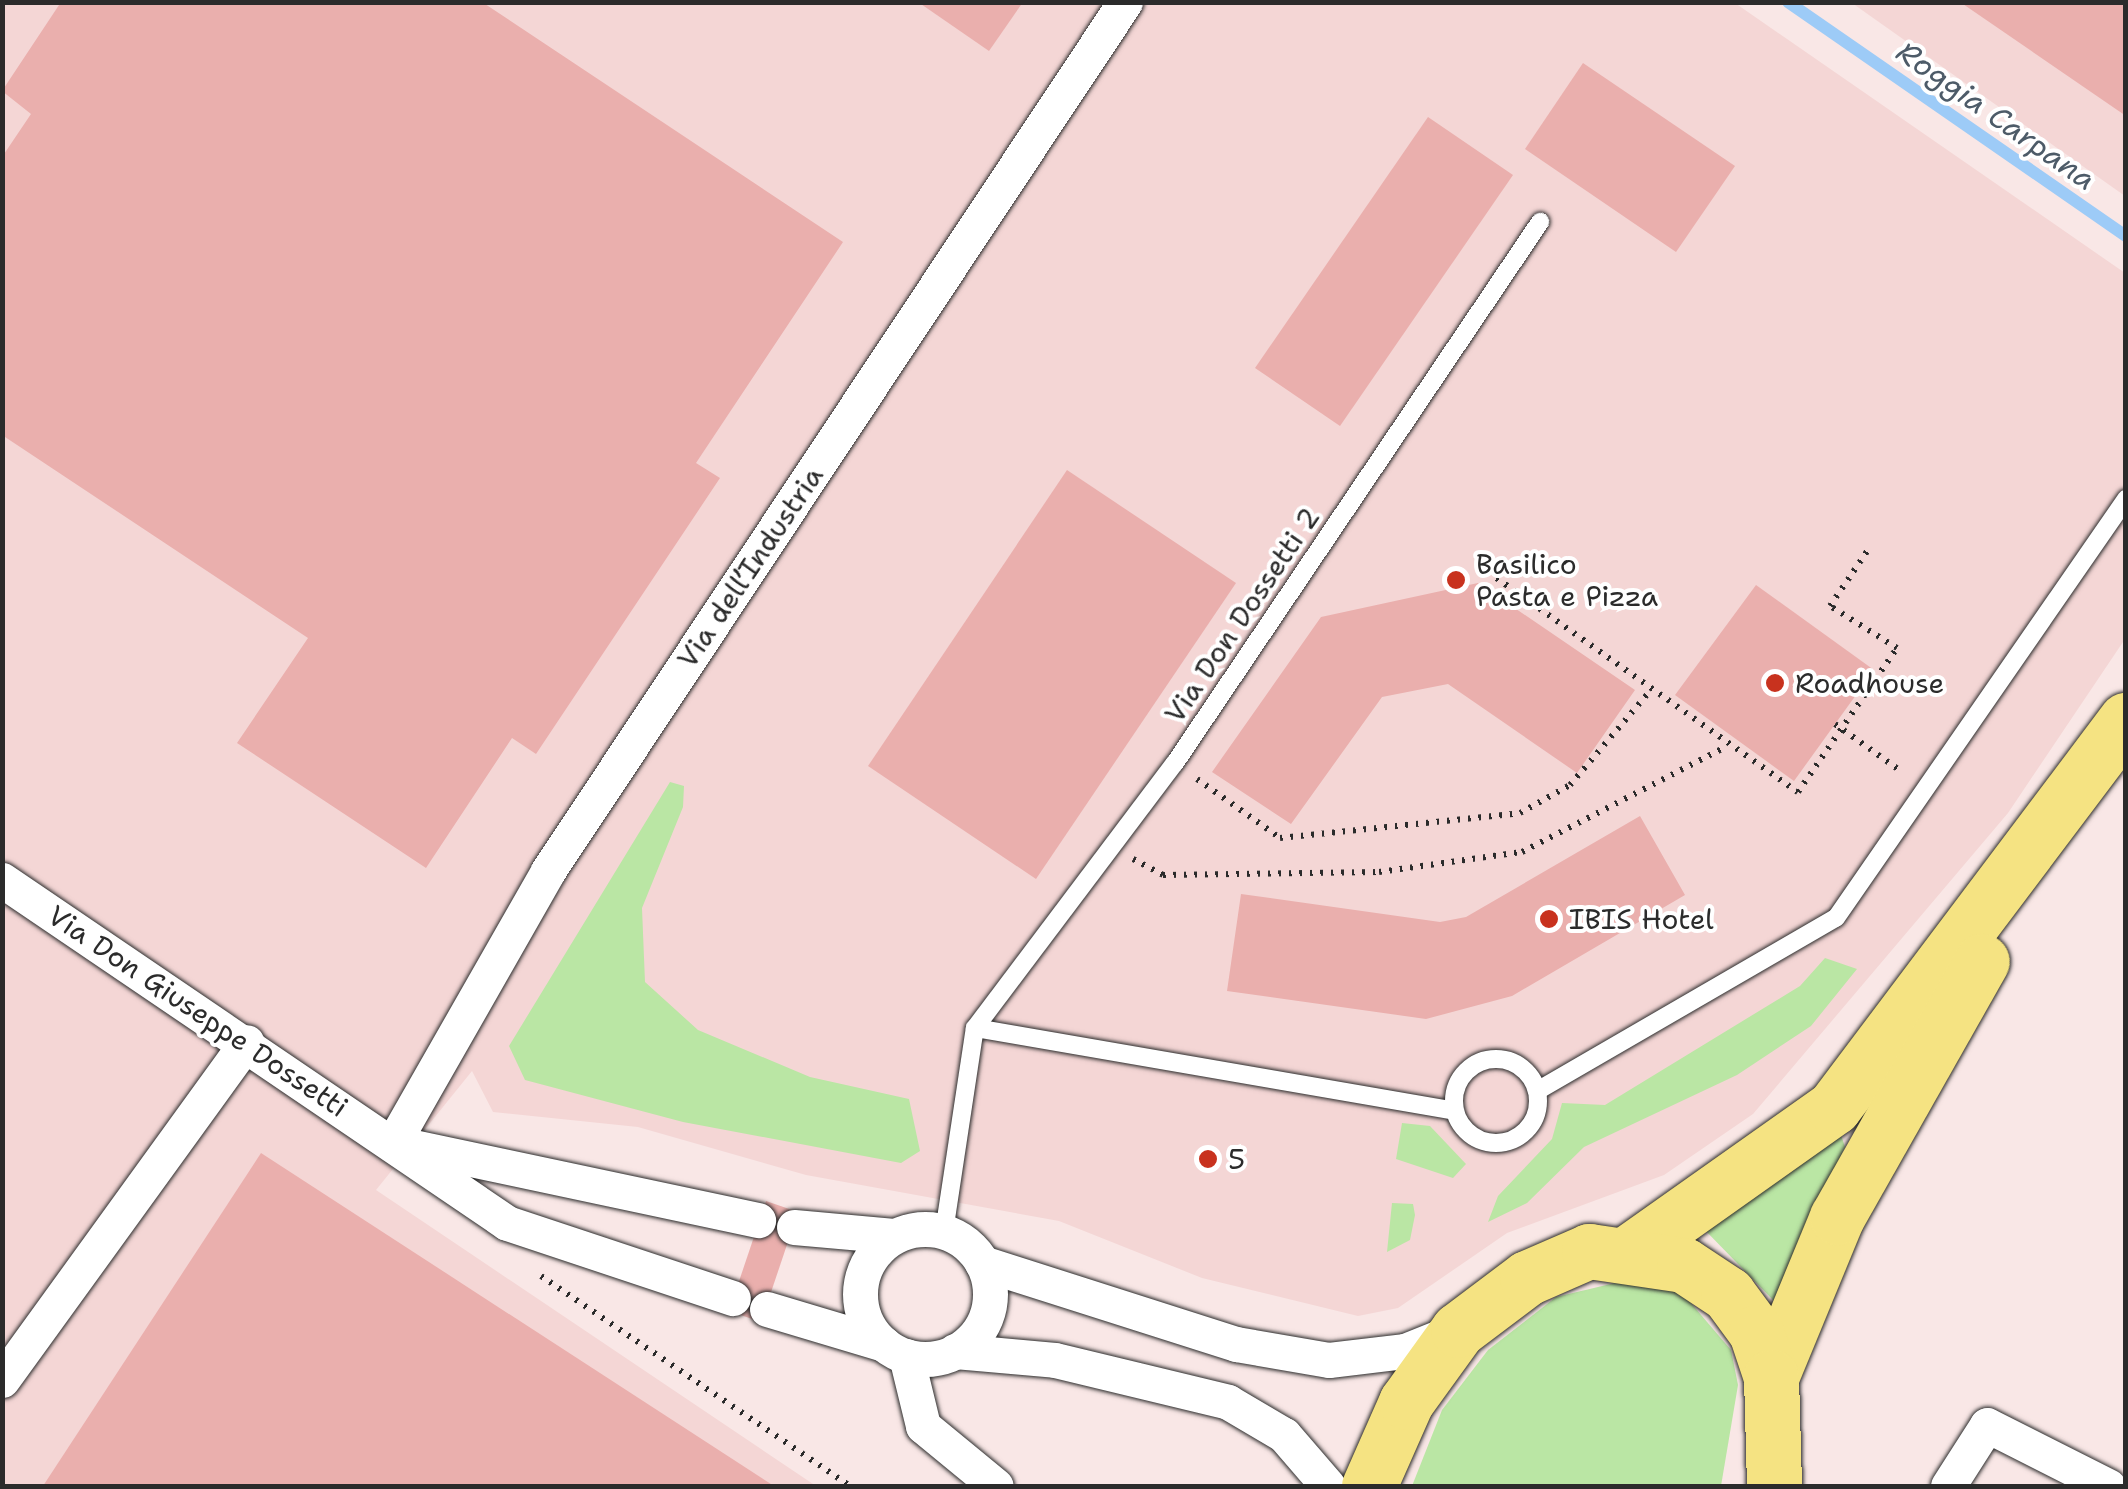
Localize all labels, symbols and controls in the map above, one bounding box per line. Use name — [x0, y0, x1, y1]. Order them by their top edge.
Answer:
water label: Roggia Carpana — [1889, 34, 2103, 198]
street label: Via dell’Industria — [670, 460, 830, 674]
street label: Via Don Dossetti 2 — [1157, 501, 1327, 729]
place label: Basilico Pasta e Pizza — [1476, 547, 1658, 613]
marker: Basilico Pasta e Pizza — [1445, 569, 1467, 591]
place label: Roadhouse — [1795, 666, 1944, 700]
marker: Roadhouse — [1764, 672, 1786, 694]
street label: Via Don Giuseppe Dossetti — [42, 898, 354, 1124]
place label: IBIS Hotel — [1569, 902, 1714, 936]
marker: IBIS Hotel — [1538, 908, 1560, 930]
place label: 5 — [1228, 1142, 1245, 1176]
marker: 5 — [1197, 1148, 1219, 1170]

